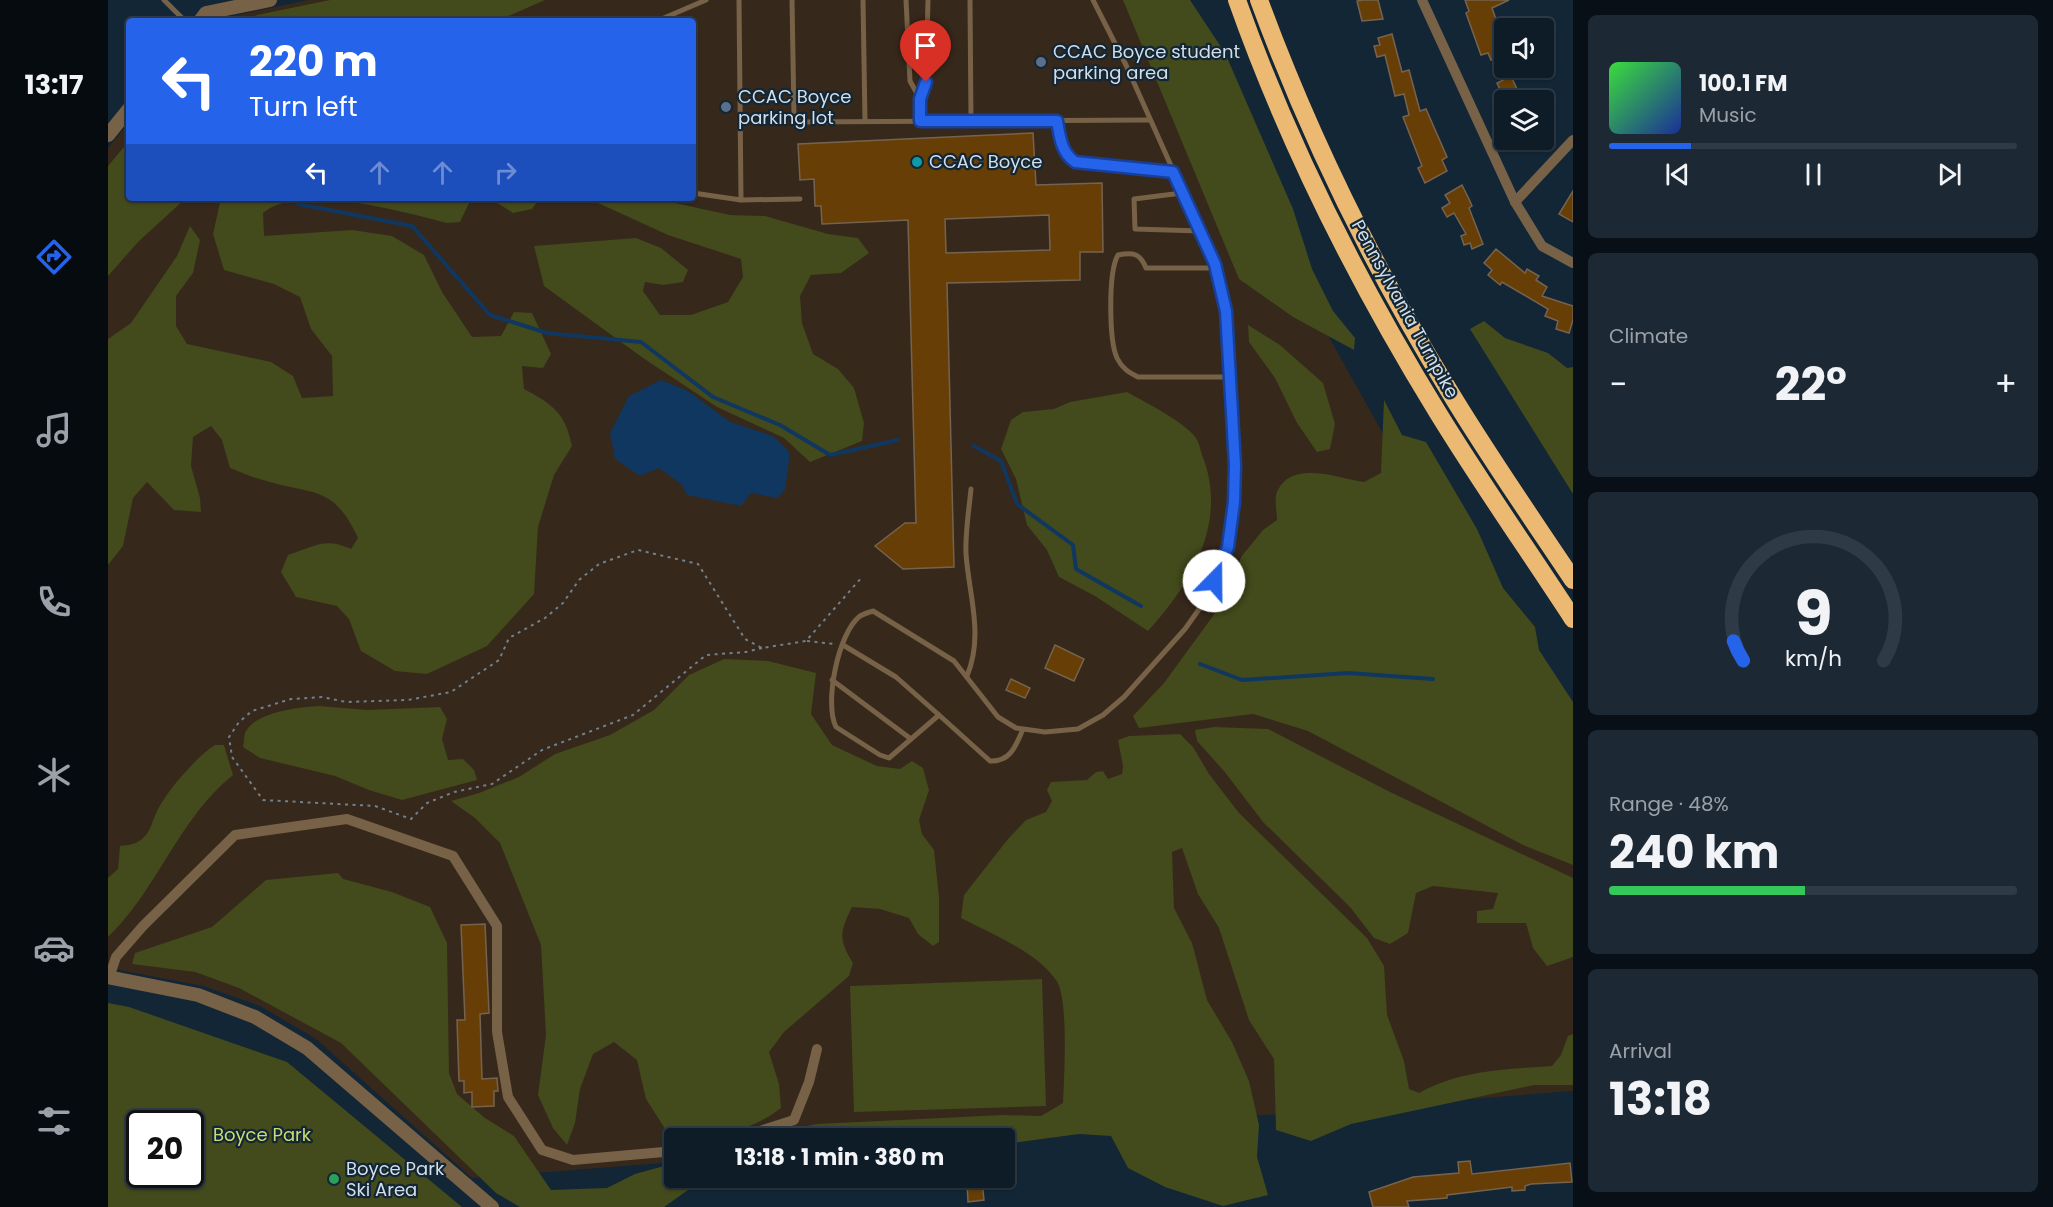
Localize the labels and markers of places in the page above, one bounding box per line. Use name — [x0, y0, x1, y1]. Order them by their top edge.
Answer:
pin — [900, 20, 951, 82]
place label: CCAC Boyce student parking area — [1053, 39, 1240, 85]
marker: CCAC Boyce student parking area — [1034, 55, 1048, 69]
place label: CCAC Boyce parking lot — [738, 84, 851, 130]
marker: CCAC Boyce parking lot — [719, 100, 733, 114]
place label: CCAC Boyce — [929, 149, 1042, 174]
marker: CCAC Boyce — [910, 155, 924, 169]
place label: Boyce Park Ski Area — [346, 1156, 445, 1202]
marker: Boyce Park Ski Area — [327, 1172, 341, 1186]

